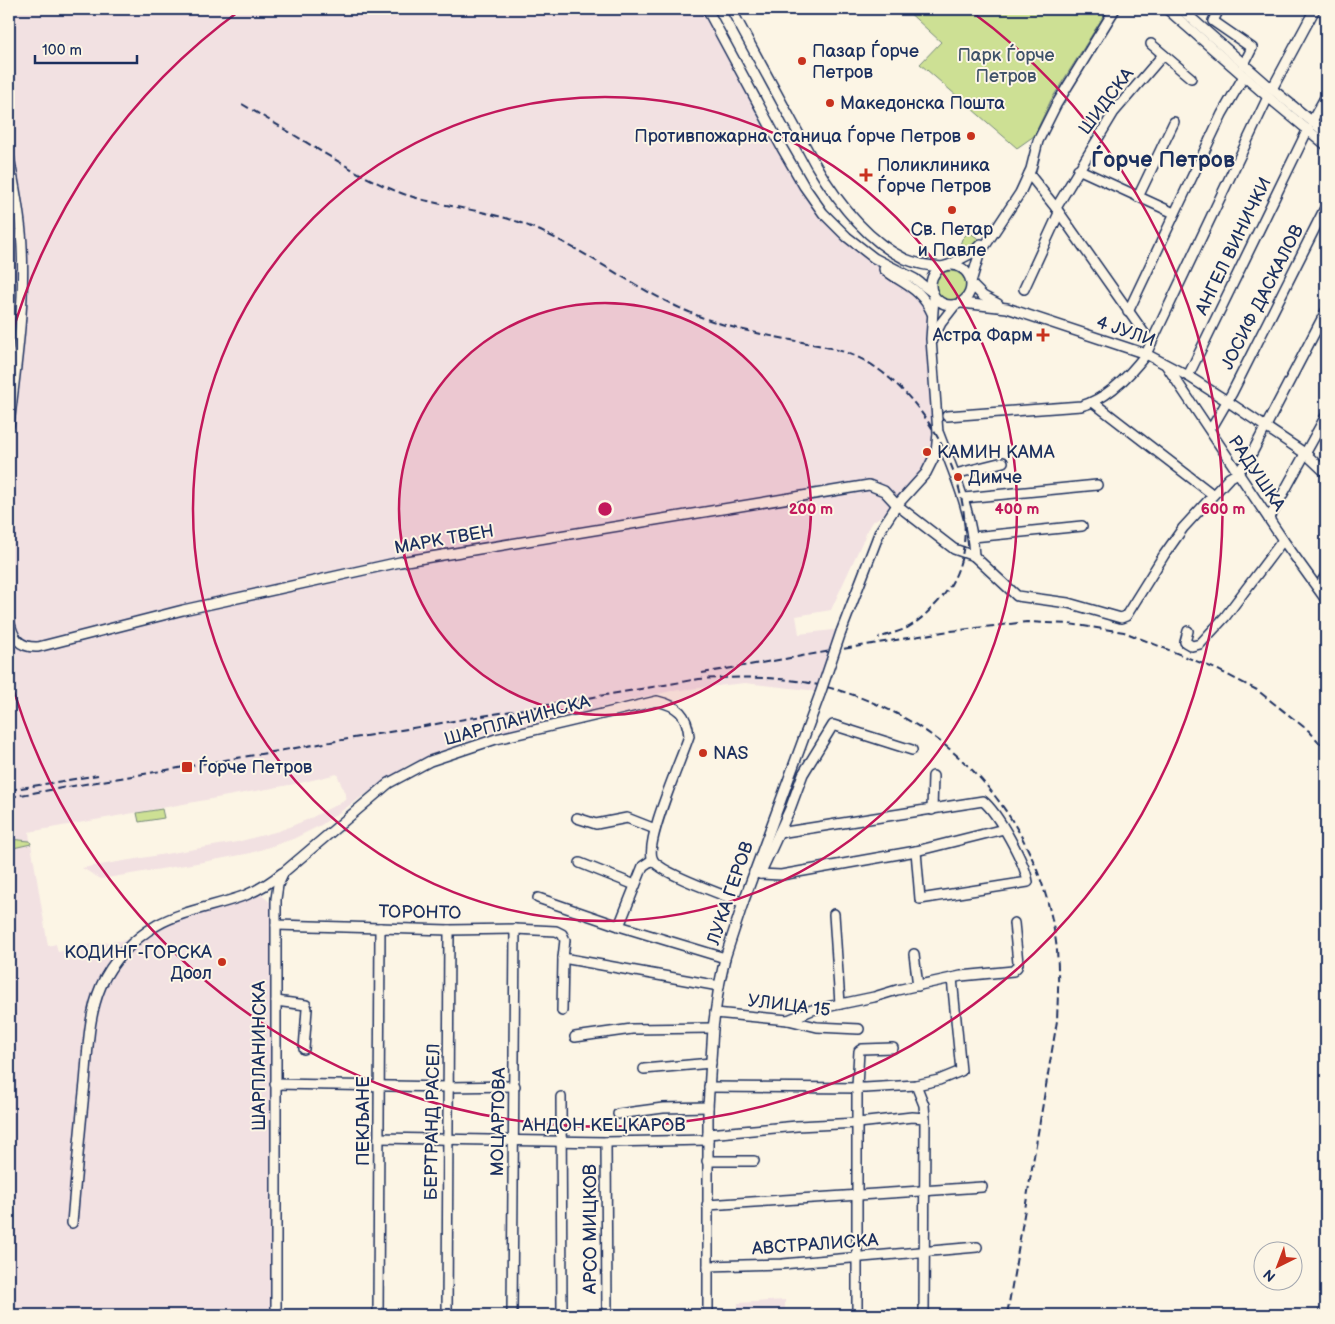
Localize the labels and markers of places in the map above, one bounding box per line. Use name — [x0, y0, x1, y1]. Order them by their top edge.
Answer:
place label: Пазар Ѓорче Петров — [812, 39, 919, 83]
marker: Пазар Ѓорче Петров — [796, 55, 808, 67]
place label: Македонска Пошта — [840, 93, 1005, 114]
marker: Македонска Пошта — [824, 97, 836, 109]
place label: Противпожарна станица Ѓорче Петров — [634, 124, 962, 147]
marker: Противпожарна станица Ѓорче Петров — [965, 130, 977, 142]
place label: Поликлиника Ѓорче Петров — [877, 155, 992, 197]
marker: Поликлиника Ѓорче Петров — [859, 168, 873, 182]
marker: Св. Петар и Павле — [946, 204, 958, 216]
place label: Св. Петар и Павле — [911, 219, 993, 261]
place label: Астра Фарм — [932, 325, 1033, 346]
marker: Астра Фарм — [1037, 329, 1049, 341]
place label: КАМИН КАМА — [937, 442, 1055, 463]
marker: КАМИН КАМА — [921, 446, 933, 458]
place label: Димче — [968, 467, 1022, 488]
marker: Димче — [952, 471, 964, 483]
centre of rings — [596, 500, 614, 518]
place label: NAS — [713, 743, 749, 764]
marker: NAS — [697, 747, 709, 759]
place label: Ѓорче Петров — [198, 755, 313, 778]
marker: Ѓорче Петров — [180, 760, 194, 774]
place label: КОДИНГ-ГОРСКА Доол — [64, 942, 212, 984]
marker: КОДИНГ-ГОРСКА Доол — [216, 956, 228, 968]

